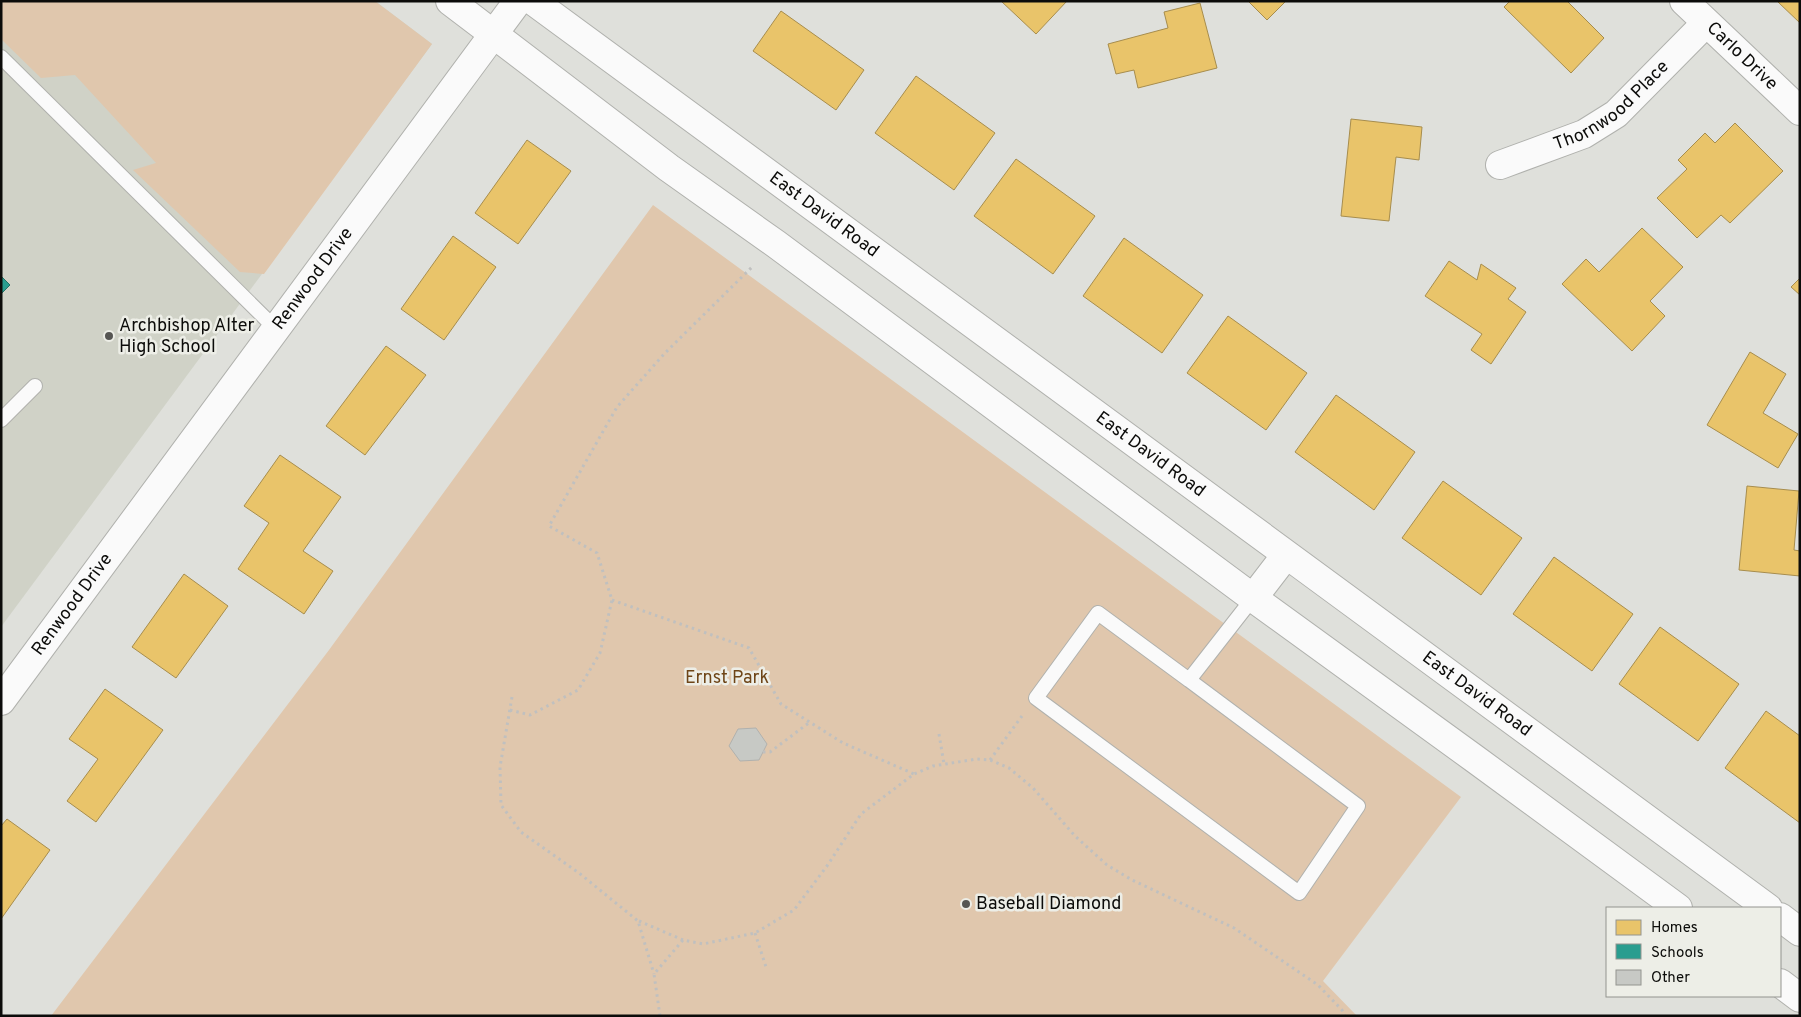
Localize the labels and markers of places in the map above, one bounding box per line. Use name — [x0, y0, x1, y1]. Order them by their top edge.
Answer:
place label: Archbishop Alter High School — [119, 315, 255, 359]
marker: Archbishop Alter High School — [103, 330, 115, 342]
place label: Baseball Diamond — [976, 893, 1121, 916]
marker: Baseball Diamond — [960, 898, 972, 910]

